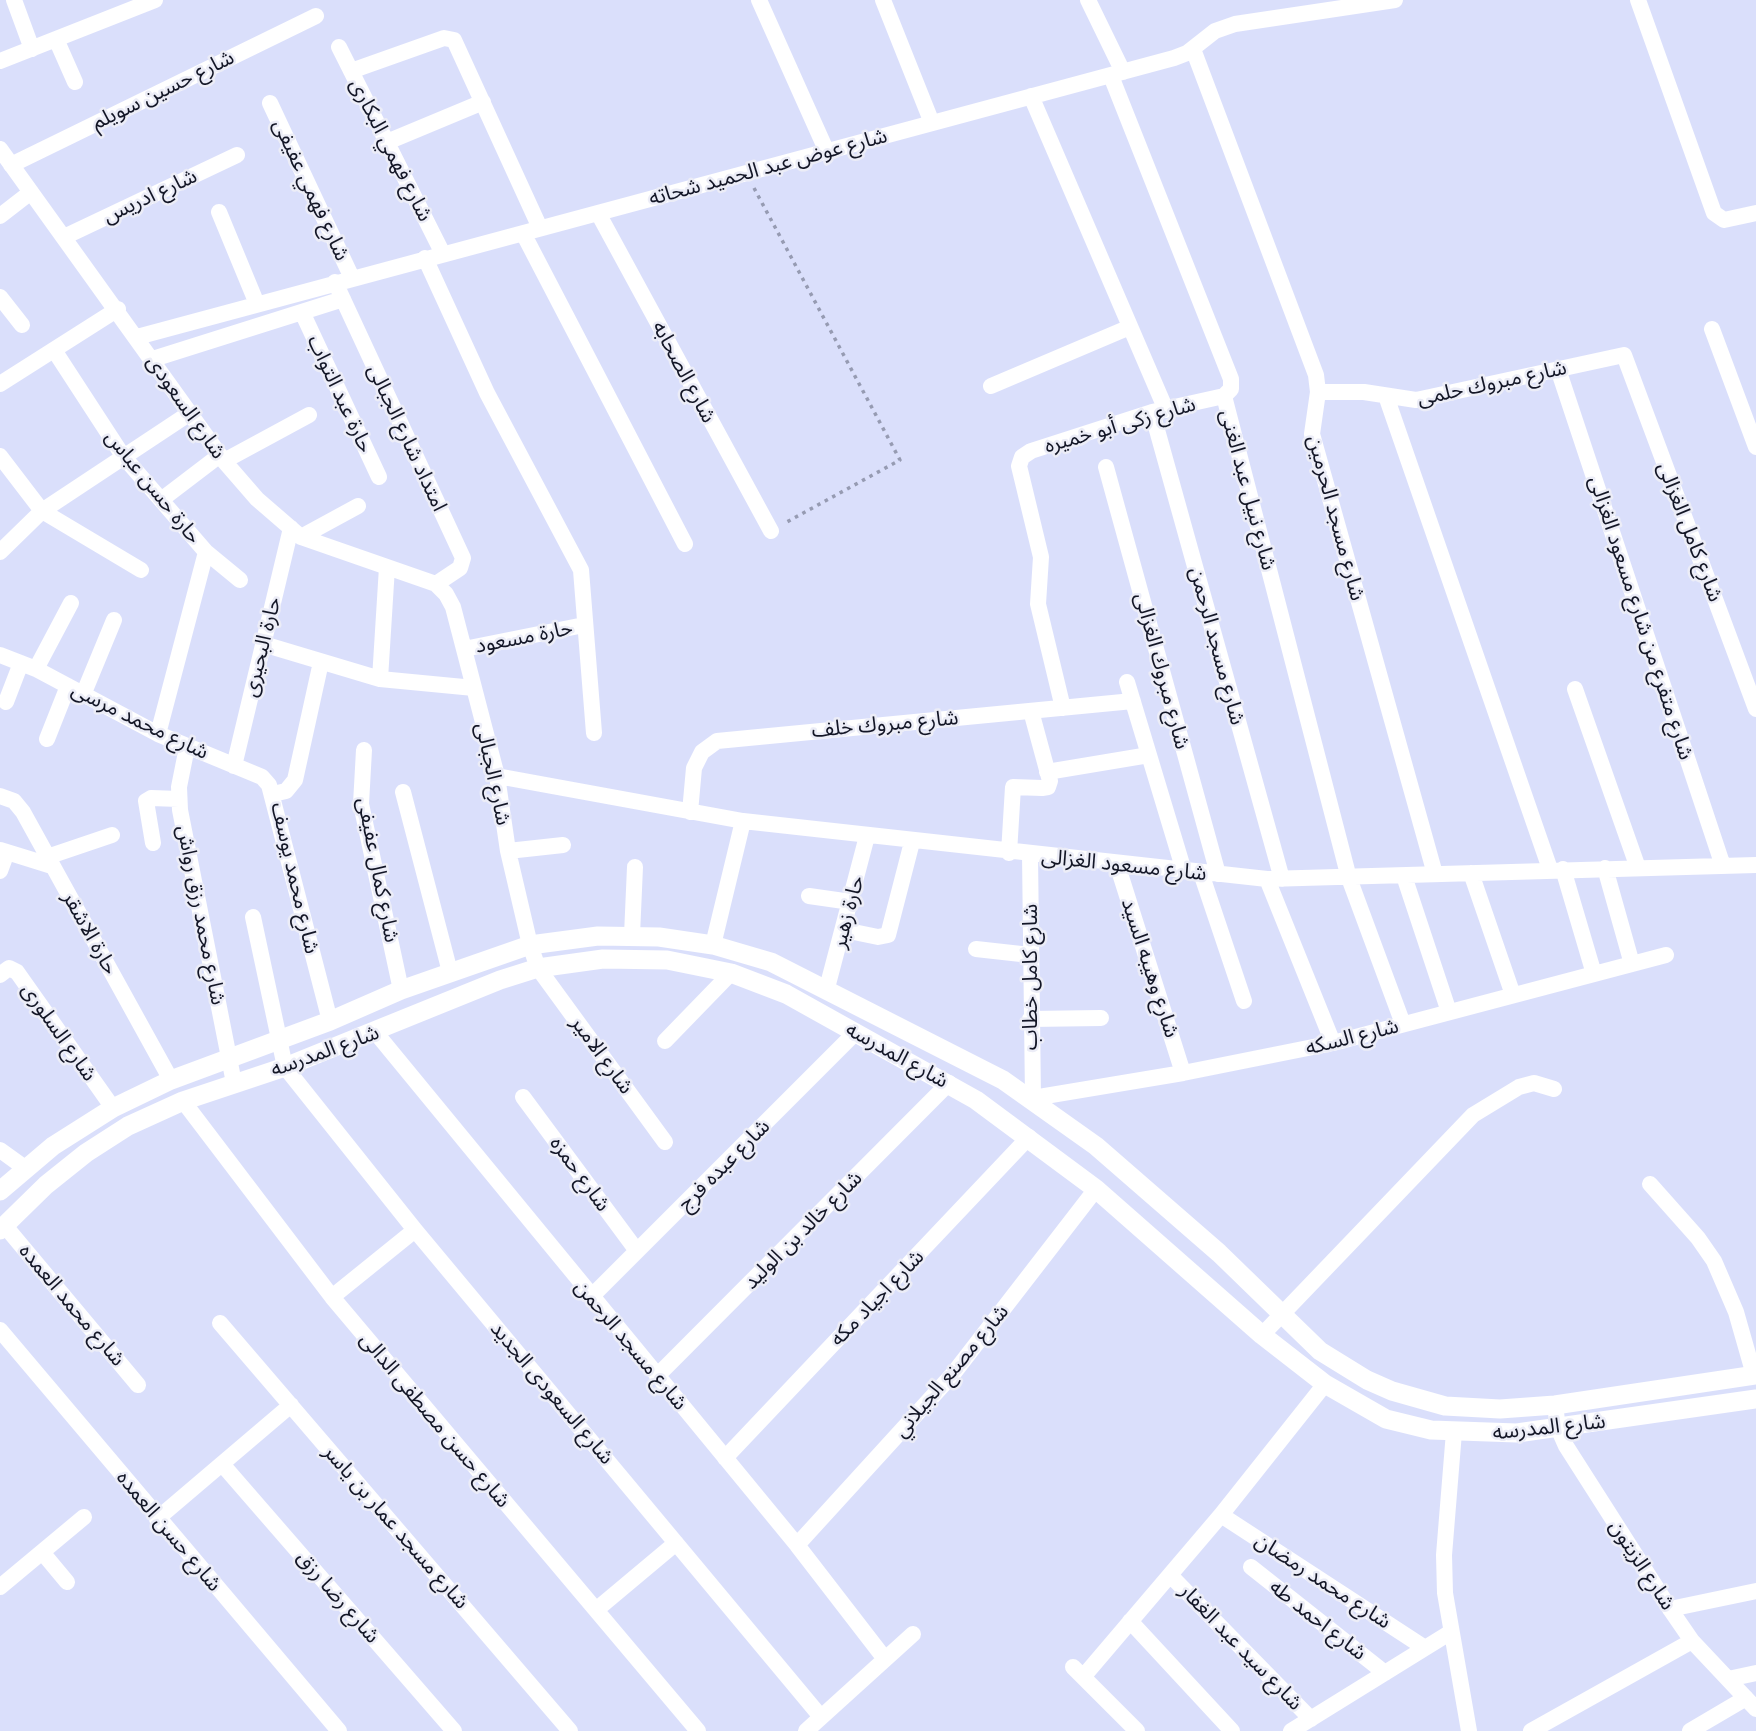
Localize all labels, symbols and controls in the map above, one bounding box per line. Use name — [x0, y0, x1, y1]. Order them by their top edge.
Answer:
street label: شارع حسين سويلم — [88, 45, 238, 135]
street label: شارع فهمي البكارى — [344, 74, 438, 226]
street label: شارع فهمي عفيفى — [267, 115, 355, 265]
street label: شارع عوض عبد الحميد شحاته — [646, 123, 890, 211]
street label: شارع ادريس — [99, 163, 201, 229]
street label: شارع الصحابه — [647, 317, 721, 427]
street label: حارة عبد التواب — [302, 331, 378, 457]
street label: شارع السعودى — [141, 350, 231, 464]
street label: شارع مبروك حلمى — [1415, 355, 1569, 411]
street label: امتداد شارع الجبالى — [362, 361, 452, 515]
street label: شارع زكى أبو خميره — [1042, 391, 1198, 459]
street label: شارع نبيل عبد الغنى — [1214, 407, 1282, 573]
street label: حارة حسن عباس — [100, 425, 206, 549]
street label: شارع مسجد الحرمين — [1302, 433, 1370, 603]
street label: شارع كامل الغزالى — [1652, 459, 1728, 605]
street label: شارع متفرع من شارع مسعود الغزالى — [1583, 473, 1699, 763]
street label: شارع مسجد الرحمن — [1184, 564, 1250, 728]
street label: شارع مبروك الغزالى — [1129, 590, 1195, 752]
street label: حارة البحيرى — [237, 594, 287, 700]
street label: حارة مسعود — [473, 615, 575, 659]
street label: شارع محمد مرسى — [67, 677, 213, 765]
street label: شارع مبروك خلف — [811, 705, 959, 743]
street label: شارع الجبالى — [470, 720, 516, 828]
street label: شارع كمال عفيفى — [352, 795, 404, 945]
street label: شارع محمد يوسف — [265, 800, 325, 956]
street label: شارع محمد رزق رواش — [171, 823, 231, 1007]
street label: شارع مسعود الغزالى — [1040, 844, 1208, 886]
street label: حارة زهير — [826, 873, 870, 951]
street label: حارة الاشقر — [57, 887, 123, 979]
street label: شارع وهيبه السيد — [1116, 895, 1184, 1041]
street label: شارع كامل خطاب — [1018, 904, 1044, 1050]
street label: شارع السلورى — [16, 978, 102, 1086]
street label: شارع الامير — [565, 1011, 639, 1099]
street label: شارع السكه — [1303, 1013, 1401, 1061]
street label: شارع المدرسه — [841, 1016, 953, 1094]
street label: شارع المدرسه — [267, 1020, 383, 1082]
street label: شارع عبده فرج — [673, 1114, 775, 1216]
street label: شارع حمزه — [544, 1132, 616, 1216]
street label: شارع خالد بن الوليد — [739, 1166, 867, 1294]
street label: شارع محمد العمده — [13, 1239, 131, 1371]
street label: شارع اجياد مكه — [825, 1245, 929, 1351]
street label: شارع مسجد الرحمن — [569, 1275, 693, 1415]
street label: شارع مصنع الجيلاني — [888, 1299, 1014, 1443]
street label: شارع السعودى الجديد — [485, 1316, 619, 1470]
street label: شارع حسن مصطفى الدالى — [354, 1327, 516, 1513]
street label: شارع المدرسه — [1491, 1409, 1607, 1445]
street label: شارع مسجد عمار بن ياسر — [318, 1440, 474, 1614]
street label: شارع حسن العمده — [111, 1465, 227, 1597]
street label: شارع الزيتون — [1603, 1515, 1681, 1615]
street label: شارع محمد رمضان — [1250, 1528, 1396, 1634]
street label: شارع رضا رزق — [291, 1546, 385, 1648]
street label: شارع احمد طه — [1264, 1574, 1372, 1666]
street label: شارع سيد عبد الغفار — [1174, 1578, 1308, 1716]

